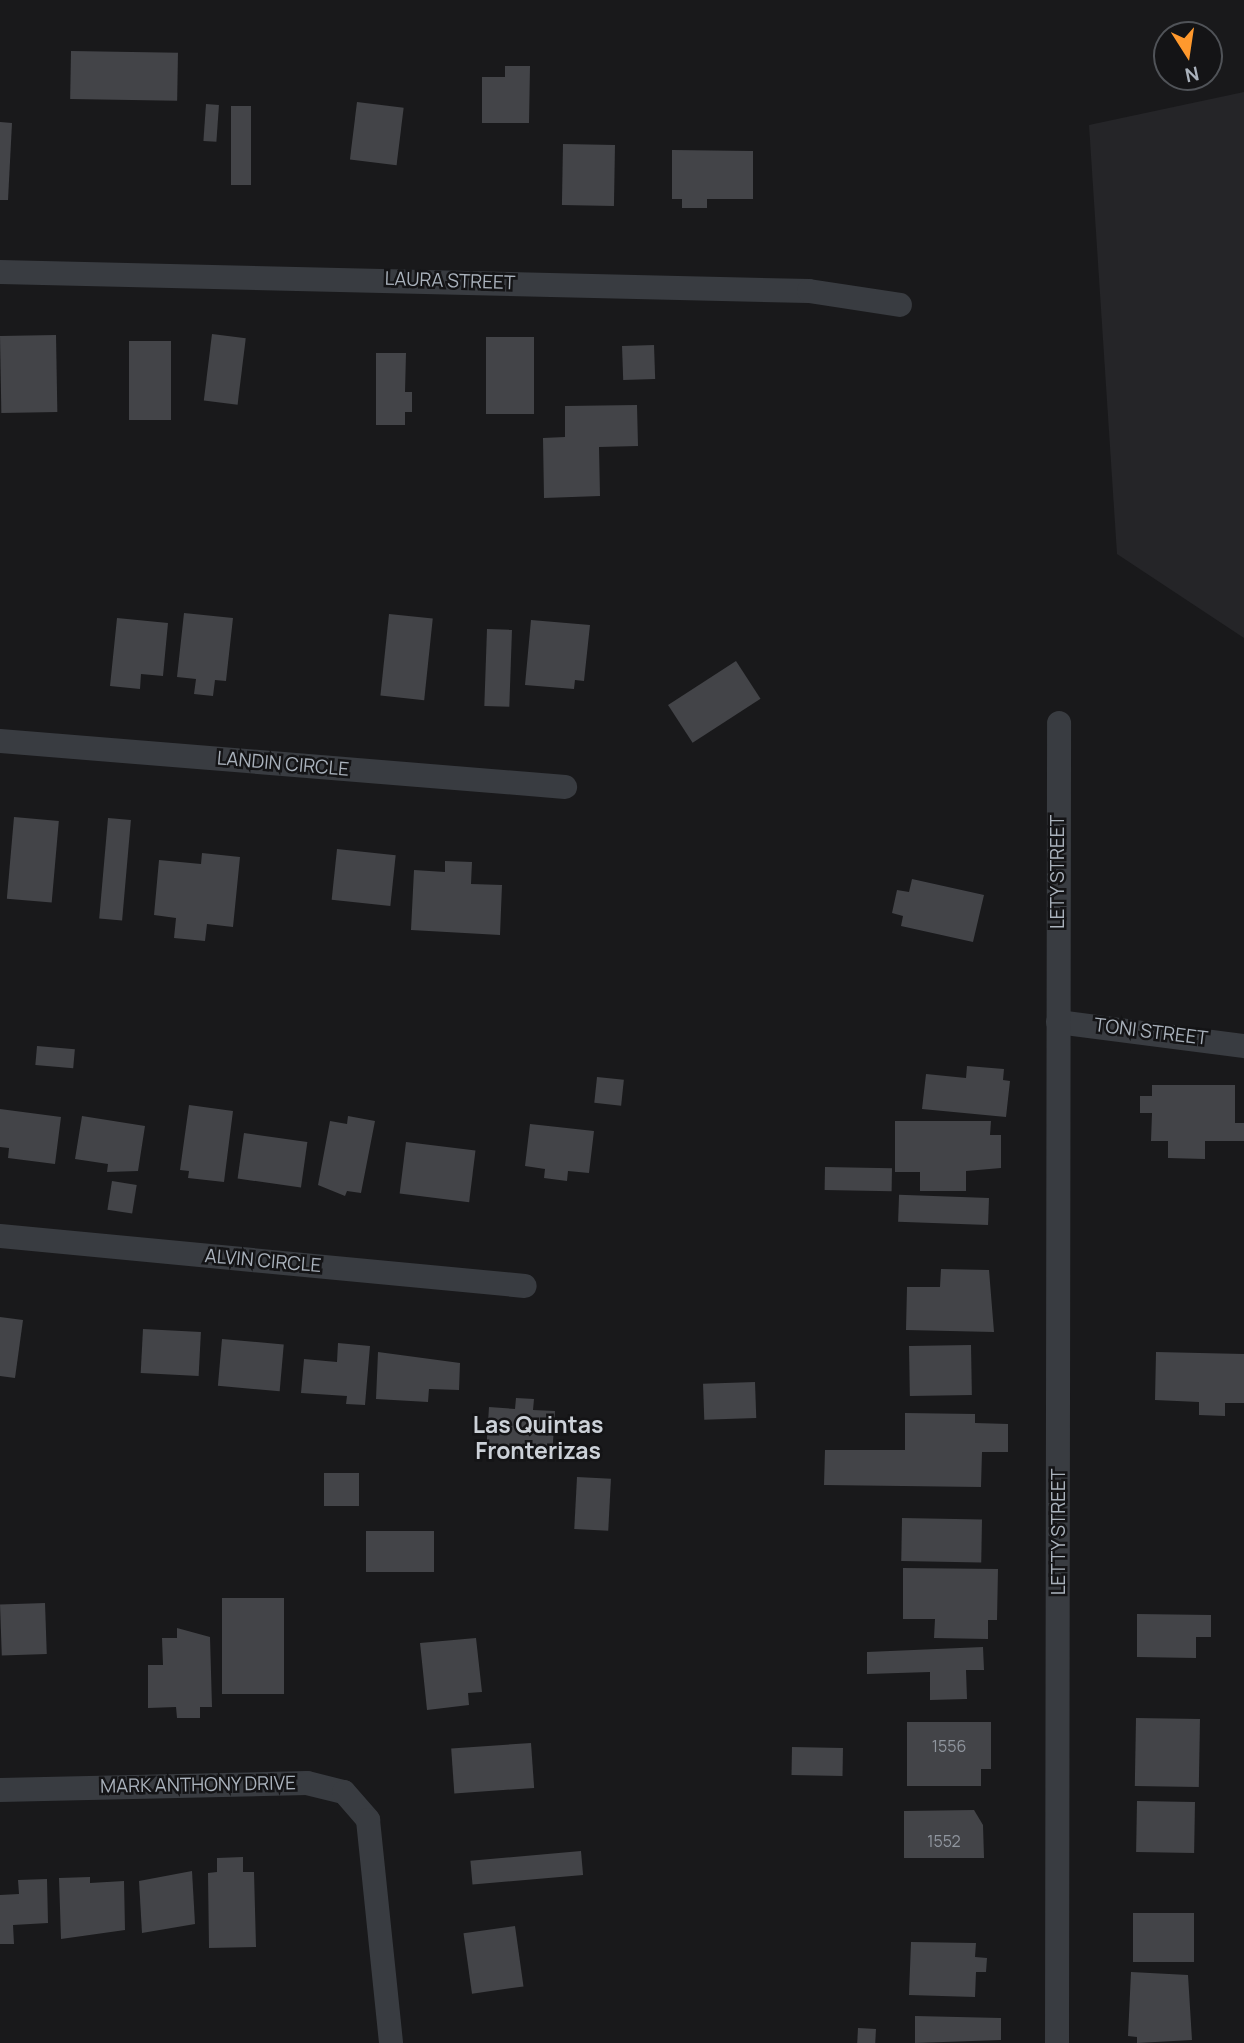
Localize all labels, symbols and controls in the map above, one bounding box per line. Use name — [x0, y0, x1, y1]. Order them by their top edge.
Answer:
north arrow — [1153, 21, 1223, 91]
text: N — [1183, 60, 1201, 89]
street label: LAURA STREET — [384, 267, 516, 295]
street label: LANDIN CIRCLE — [216, 747, 350, 781]
street label: LETY STREET — [1047, 815, 1069, 929]
street label: TONI STREET — [1093, 1014, 1209, 1050]
street label: ALVIN CIRCLE — [204, 1245, 322, 1277]
district label: Las Quintas Fronterizas — [473, 1410, 603, 1464]
street label: LETTY STREET — [1048, 1468, 1070, 1596]
house number: 1556 — [932, 1736, 966, 1756]
street label: MARK ANTHONY DRIVE — [99, 1772, 297, 1798]
house number: 1552 — [927, 1831, 961, 1851]

